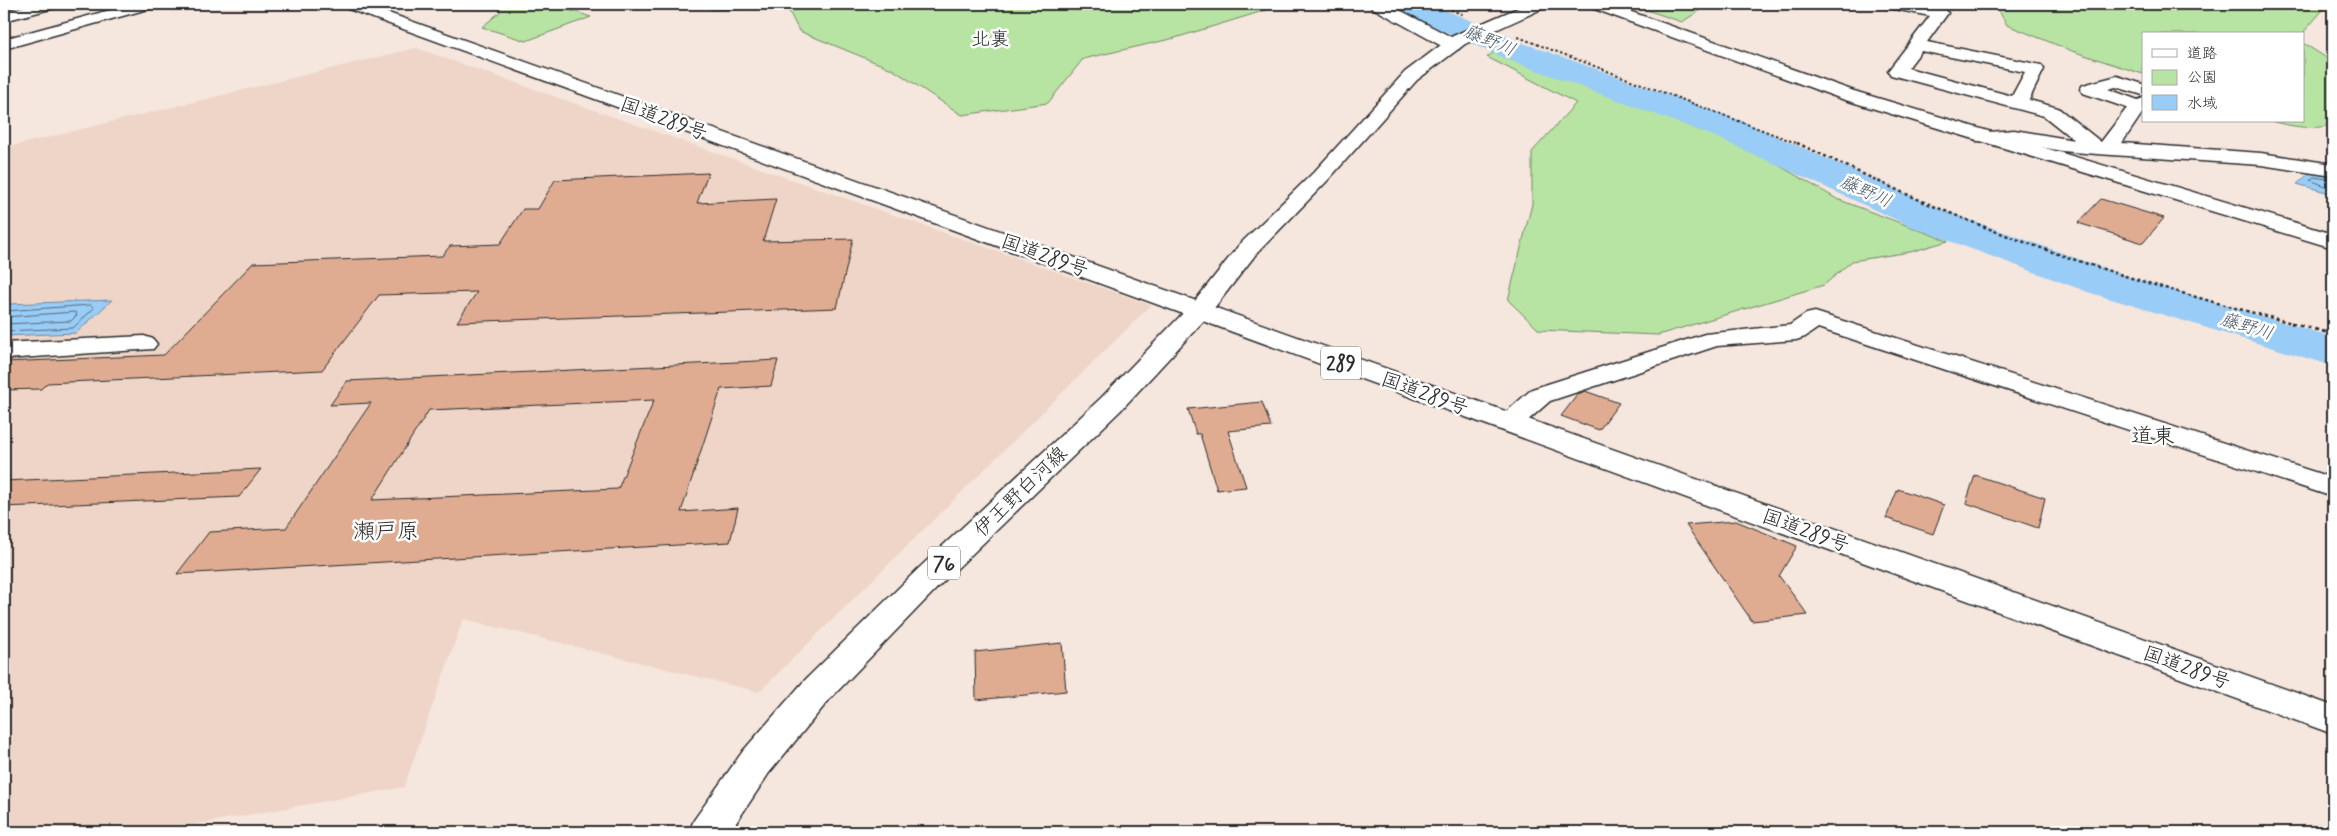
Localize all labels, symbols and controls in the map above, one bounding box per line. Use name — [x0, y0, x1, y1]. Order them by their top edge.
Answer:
water label: 藤野川 — [1460, 19, 1519, 63]
district label: 北裏 — [971, 27, 1009, 52]
legend — [2142, 32, 2304, 122]
text: 道路 — [2187, 44, 2217, 64]
text: 公園 — [2187, 68, 2217, 88]
street label: 国道289号 — [616, 91, 711, 148]
text: 水域 — [2187, 94, 2217, 114]
water label: 藤野川 — [1836, 170, 1895, 214]
street label: 国道289号 — [997, 228, 1092, 285]
water label: 藤野川 — [2217, 308, 2276, 346]
road number: 289 — [1321, 346, 1361, 379]
street label: 国道289号 — [1377, 366, 1472, 423]
district label: 道東 — [2131, 423, 2175, 451]
street label: 伊王野白河線 — [969, 441, 1074, 543]
street label: 国道289号 — [1758, 503, 1853, 560]
district label: 瀬戸原 — [353, 518, 419, 546]
road number: 76 — [928, 546, 960, 580]
street label: 国道289号 — [2139, 640, 2234, 697]

